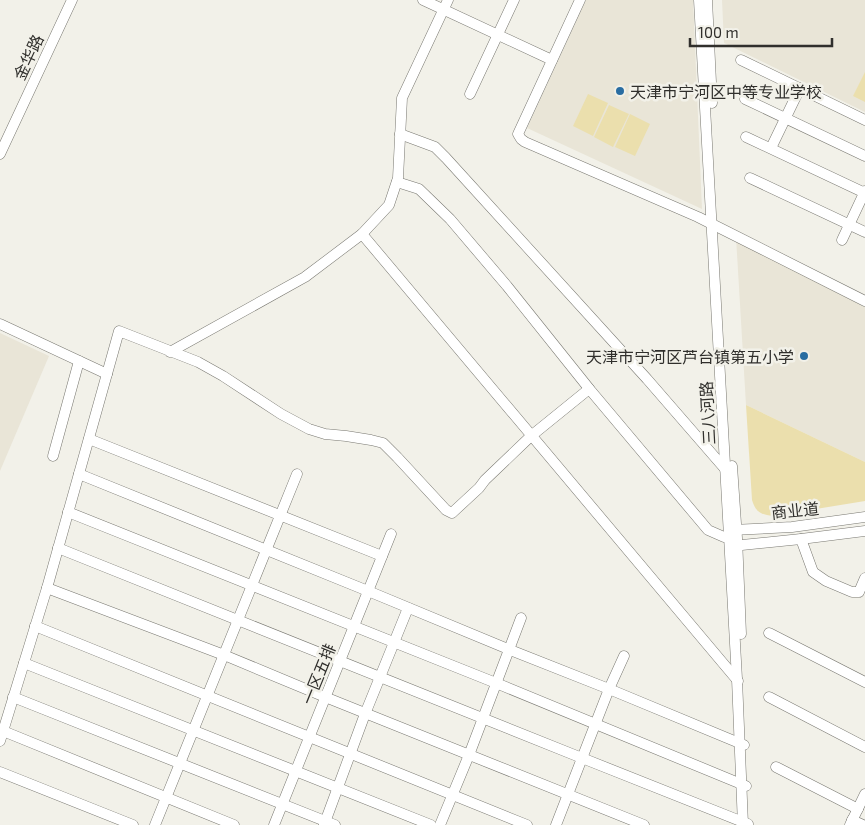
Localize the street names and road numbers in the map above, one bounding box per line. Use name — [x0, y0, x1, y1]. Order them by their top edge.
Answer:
street label: 金华路 — [9, 31, 47, 83]
street label: 三八河路 — [696, 381, 718, 445]
street label: 商业道 — [770, 498, 820, 522]
street label: 一区五排 — [297, 641, 339, 707]

